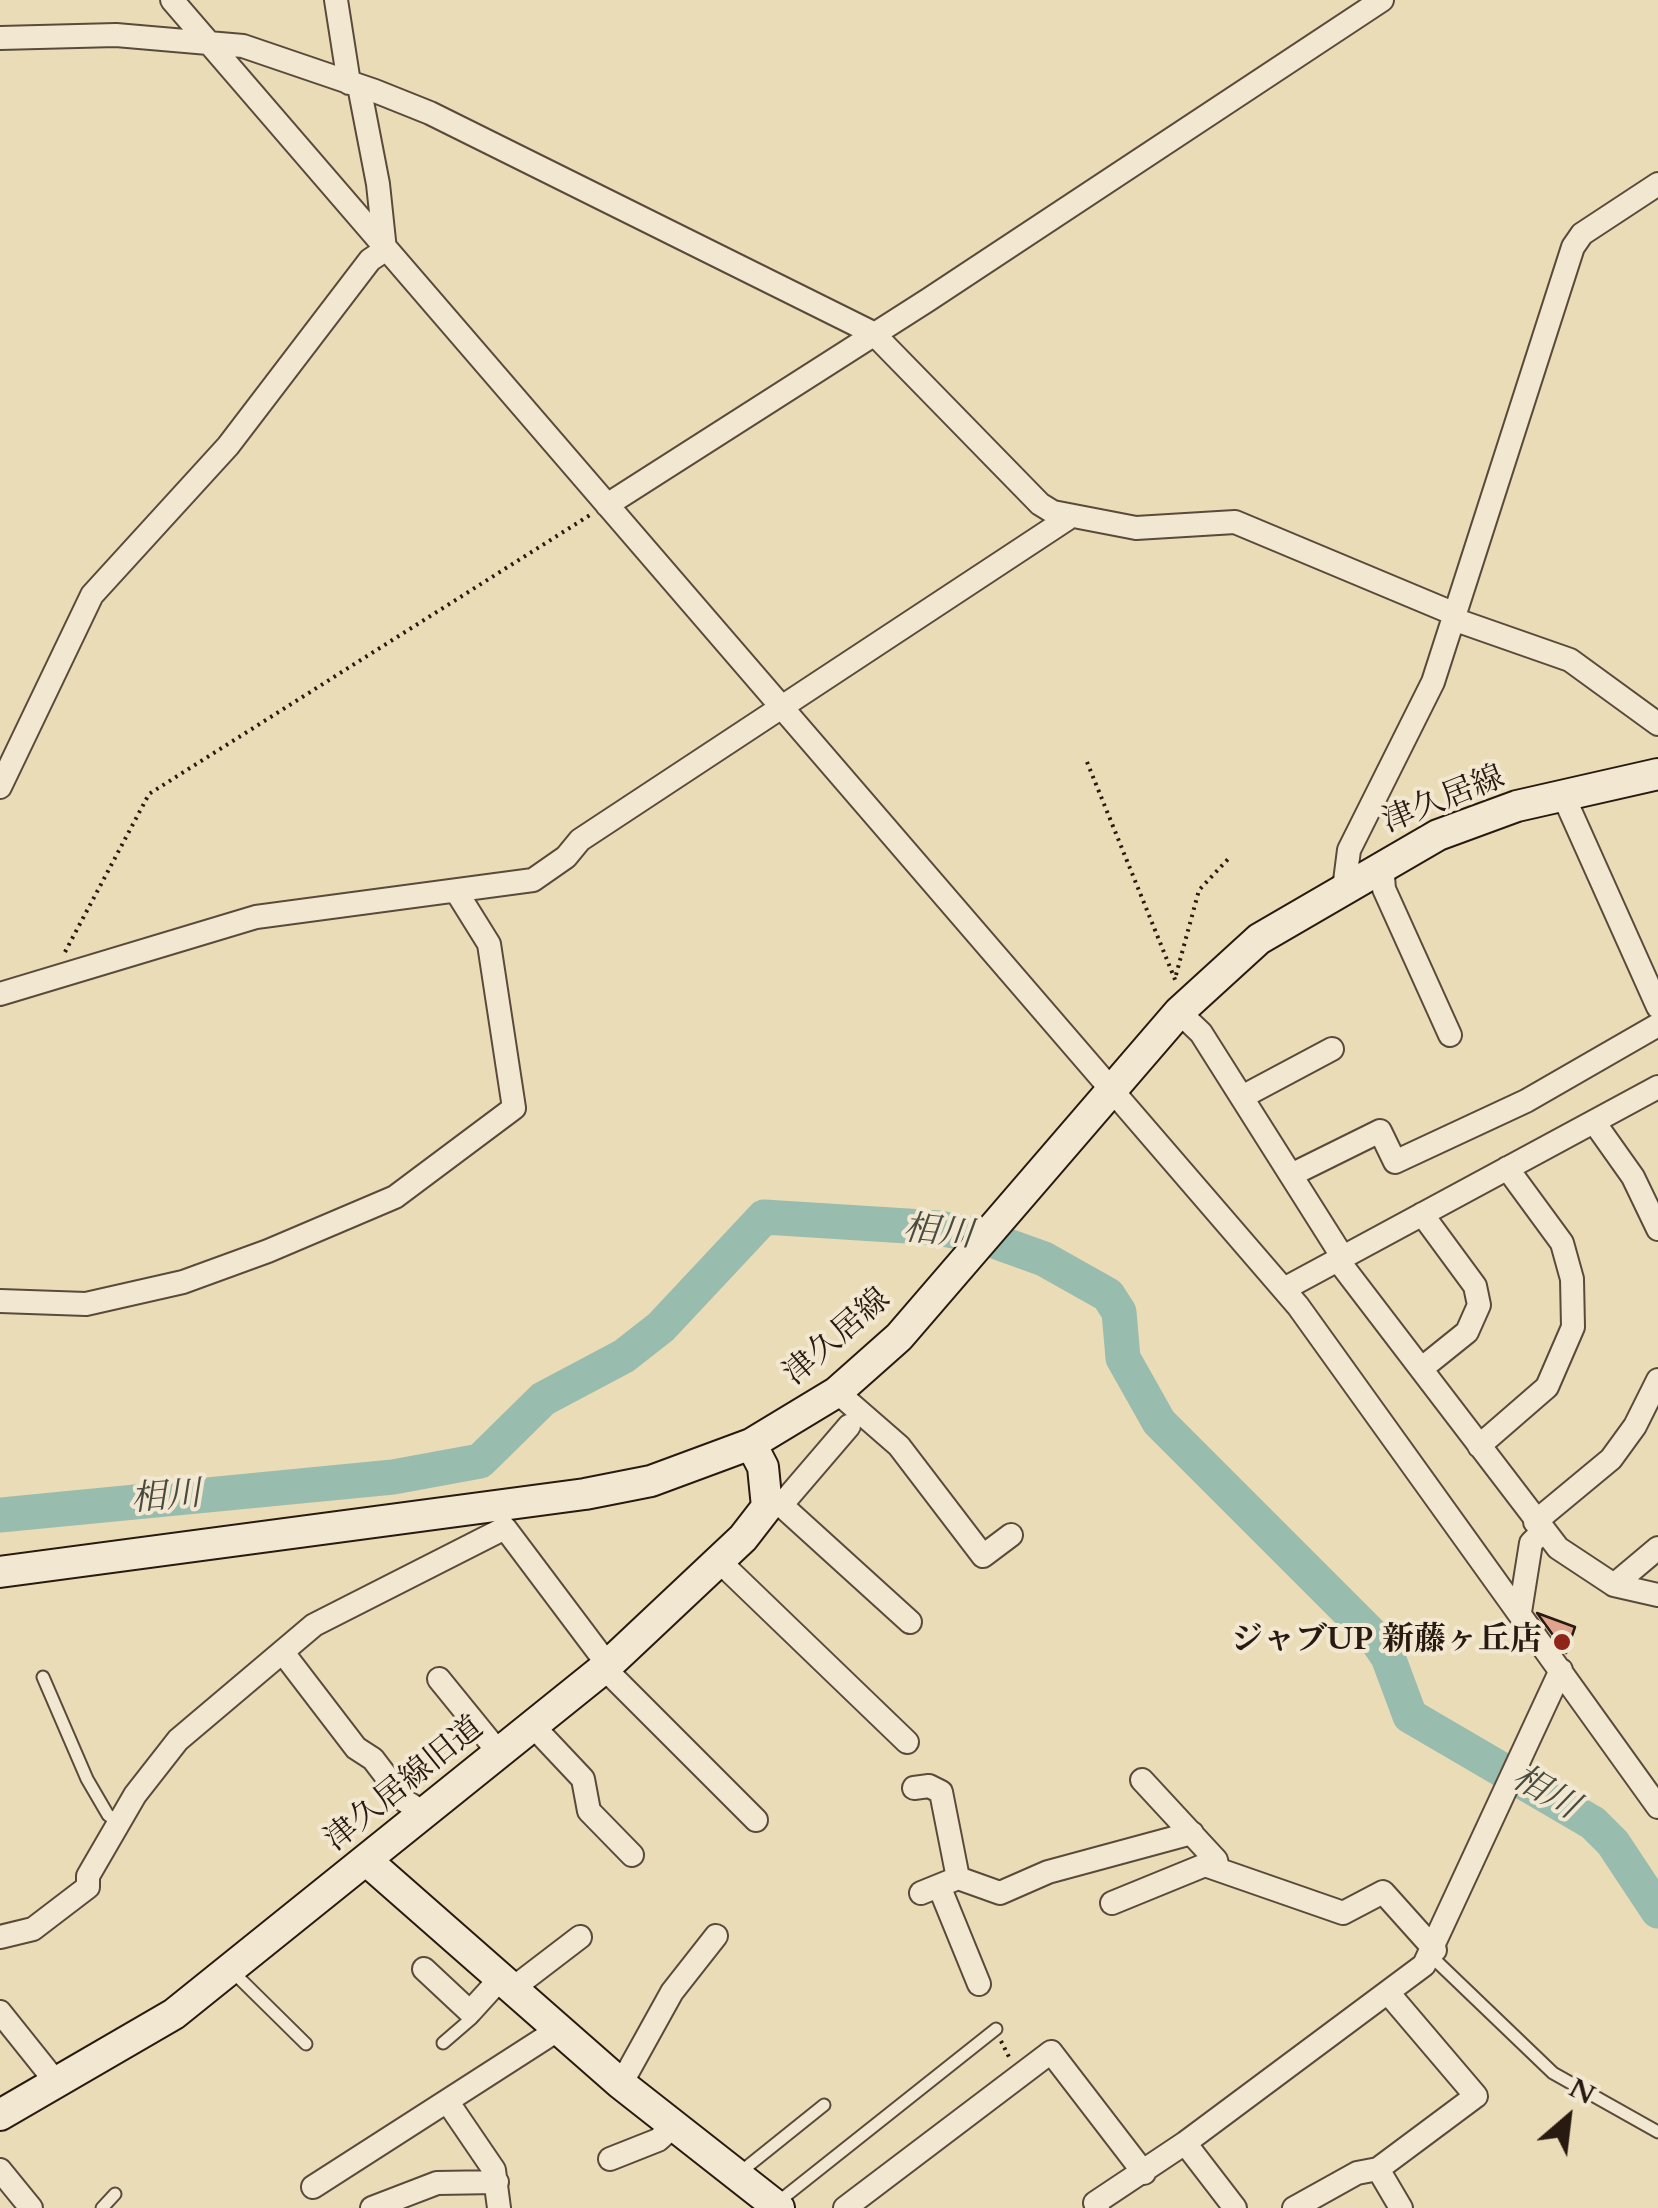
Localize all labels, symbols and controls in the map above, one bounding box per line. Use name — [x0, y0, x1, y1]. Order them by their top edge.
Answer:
street label: 津久居線 — [1377, 759, 1511, 843]
water label: 相川 — [901, 1209, 975, 1259]
street label: 津久居線 — [777, 1282, 899, 1394]
water label: 相川 — [129, 1475, 203, 1523]
place label: ジャブUP 新藤ヶ丘店 — [1231, 1623, 1542, 1661]
marker: ジャブUP 新藤ヶ丘店 — [1551, 1631, 1573, 1653]
street label: 津久居線旧道 — [318, 1710, 492, 1860]
water label: 相川 — [1503, 1758, 1585, 1830]
north arrow — [1518, 2068, 1618, 2168]
text: N — [1562, 2069, 1602, 2114]

